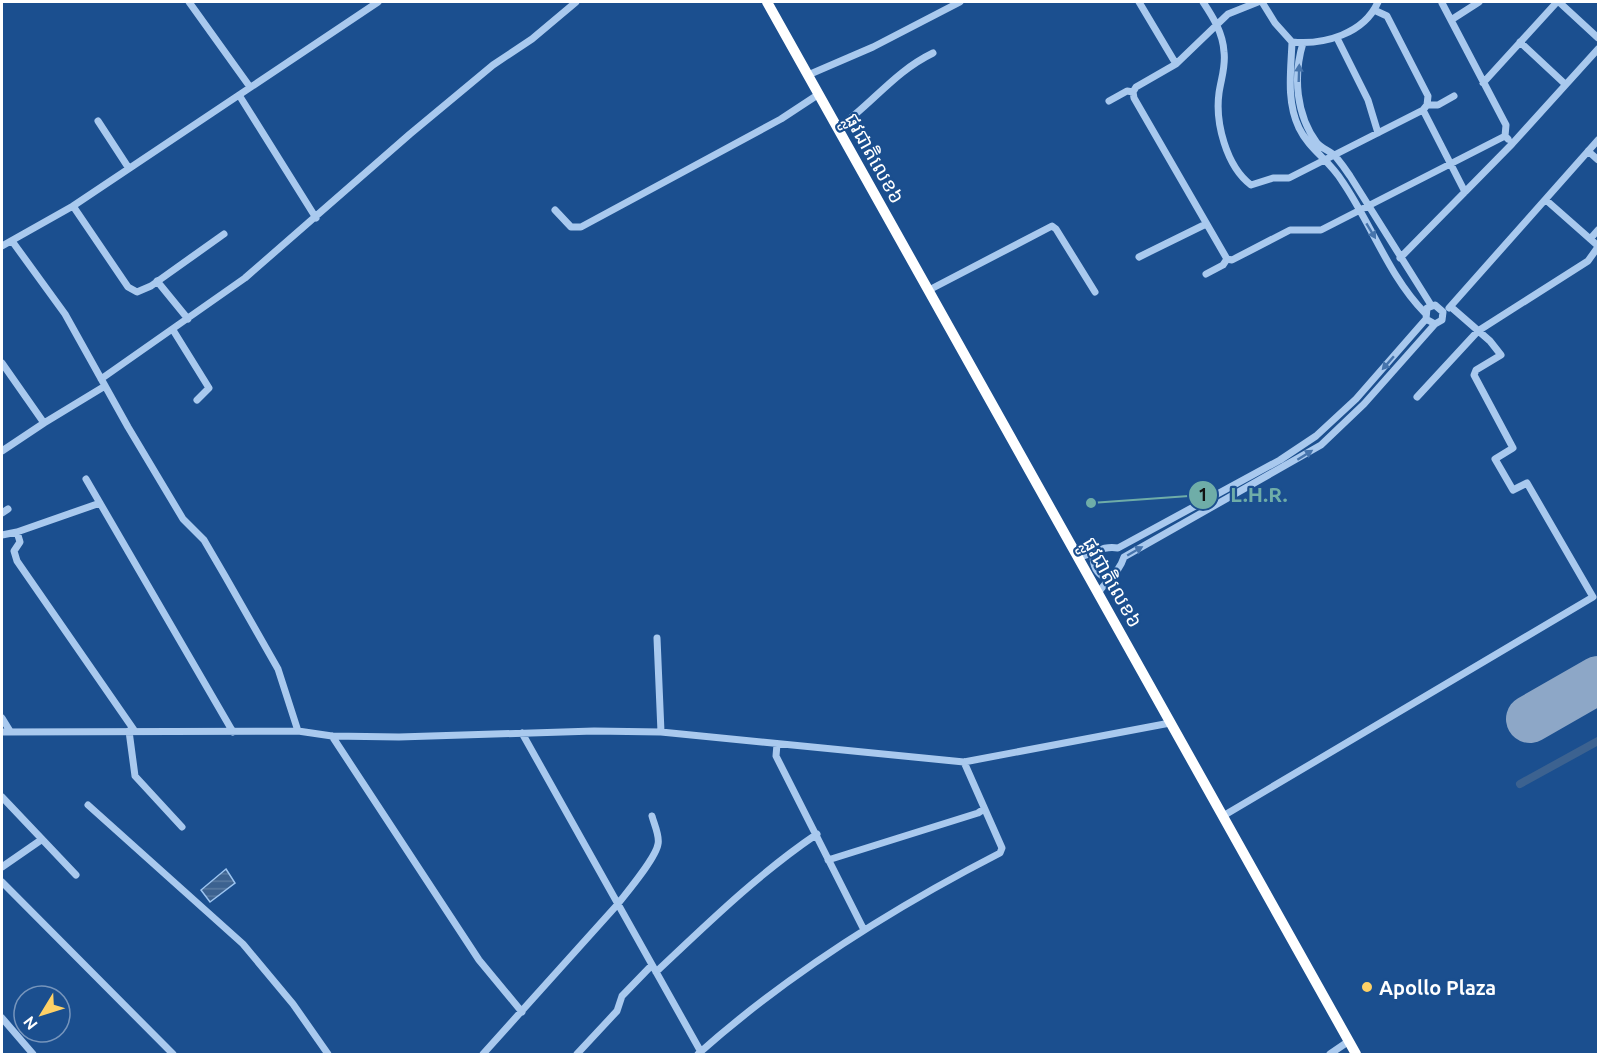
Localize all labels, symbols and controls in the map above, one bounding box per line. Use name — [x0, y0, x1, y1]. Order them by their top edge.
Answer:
one-way arrow — [1294, 64, 1303, 83]
street label: ផ្លូវជាតិលេខ៦ — [834, 109, 909, 211]
one-way arrow — [1366, 223, 1376, 240]
one-way arrow — [1381, 355, 1394, 371]
one-way arrow — [1297, 449, 1313, 460]
callout: L.H.R. — [1188, 475, 1299, 514]
text: L.H.R. — [1230, 482, 1288, 506]
text: 1 — [1198, 484, 1208, 504]
street label: ផ្លូវជាតិលេខ៦ — [1072, 533, 1147, 635]
one-way arrow — [1127, 545, 1143, 556]
place label: Apollo Plaza — [1379, 976, 1496, 999]
marker: Apollo Plaza — [1360, 980, 1374, 994]
north arrow — [12, 984, 72, 1044]
text: N — [19, 1013, 41, 1033]

